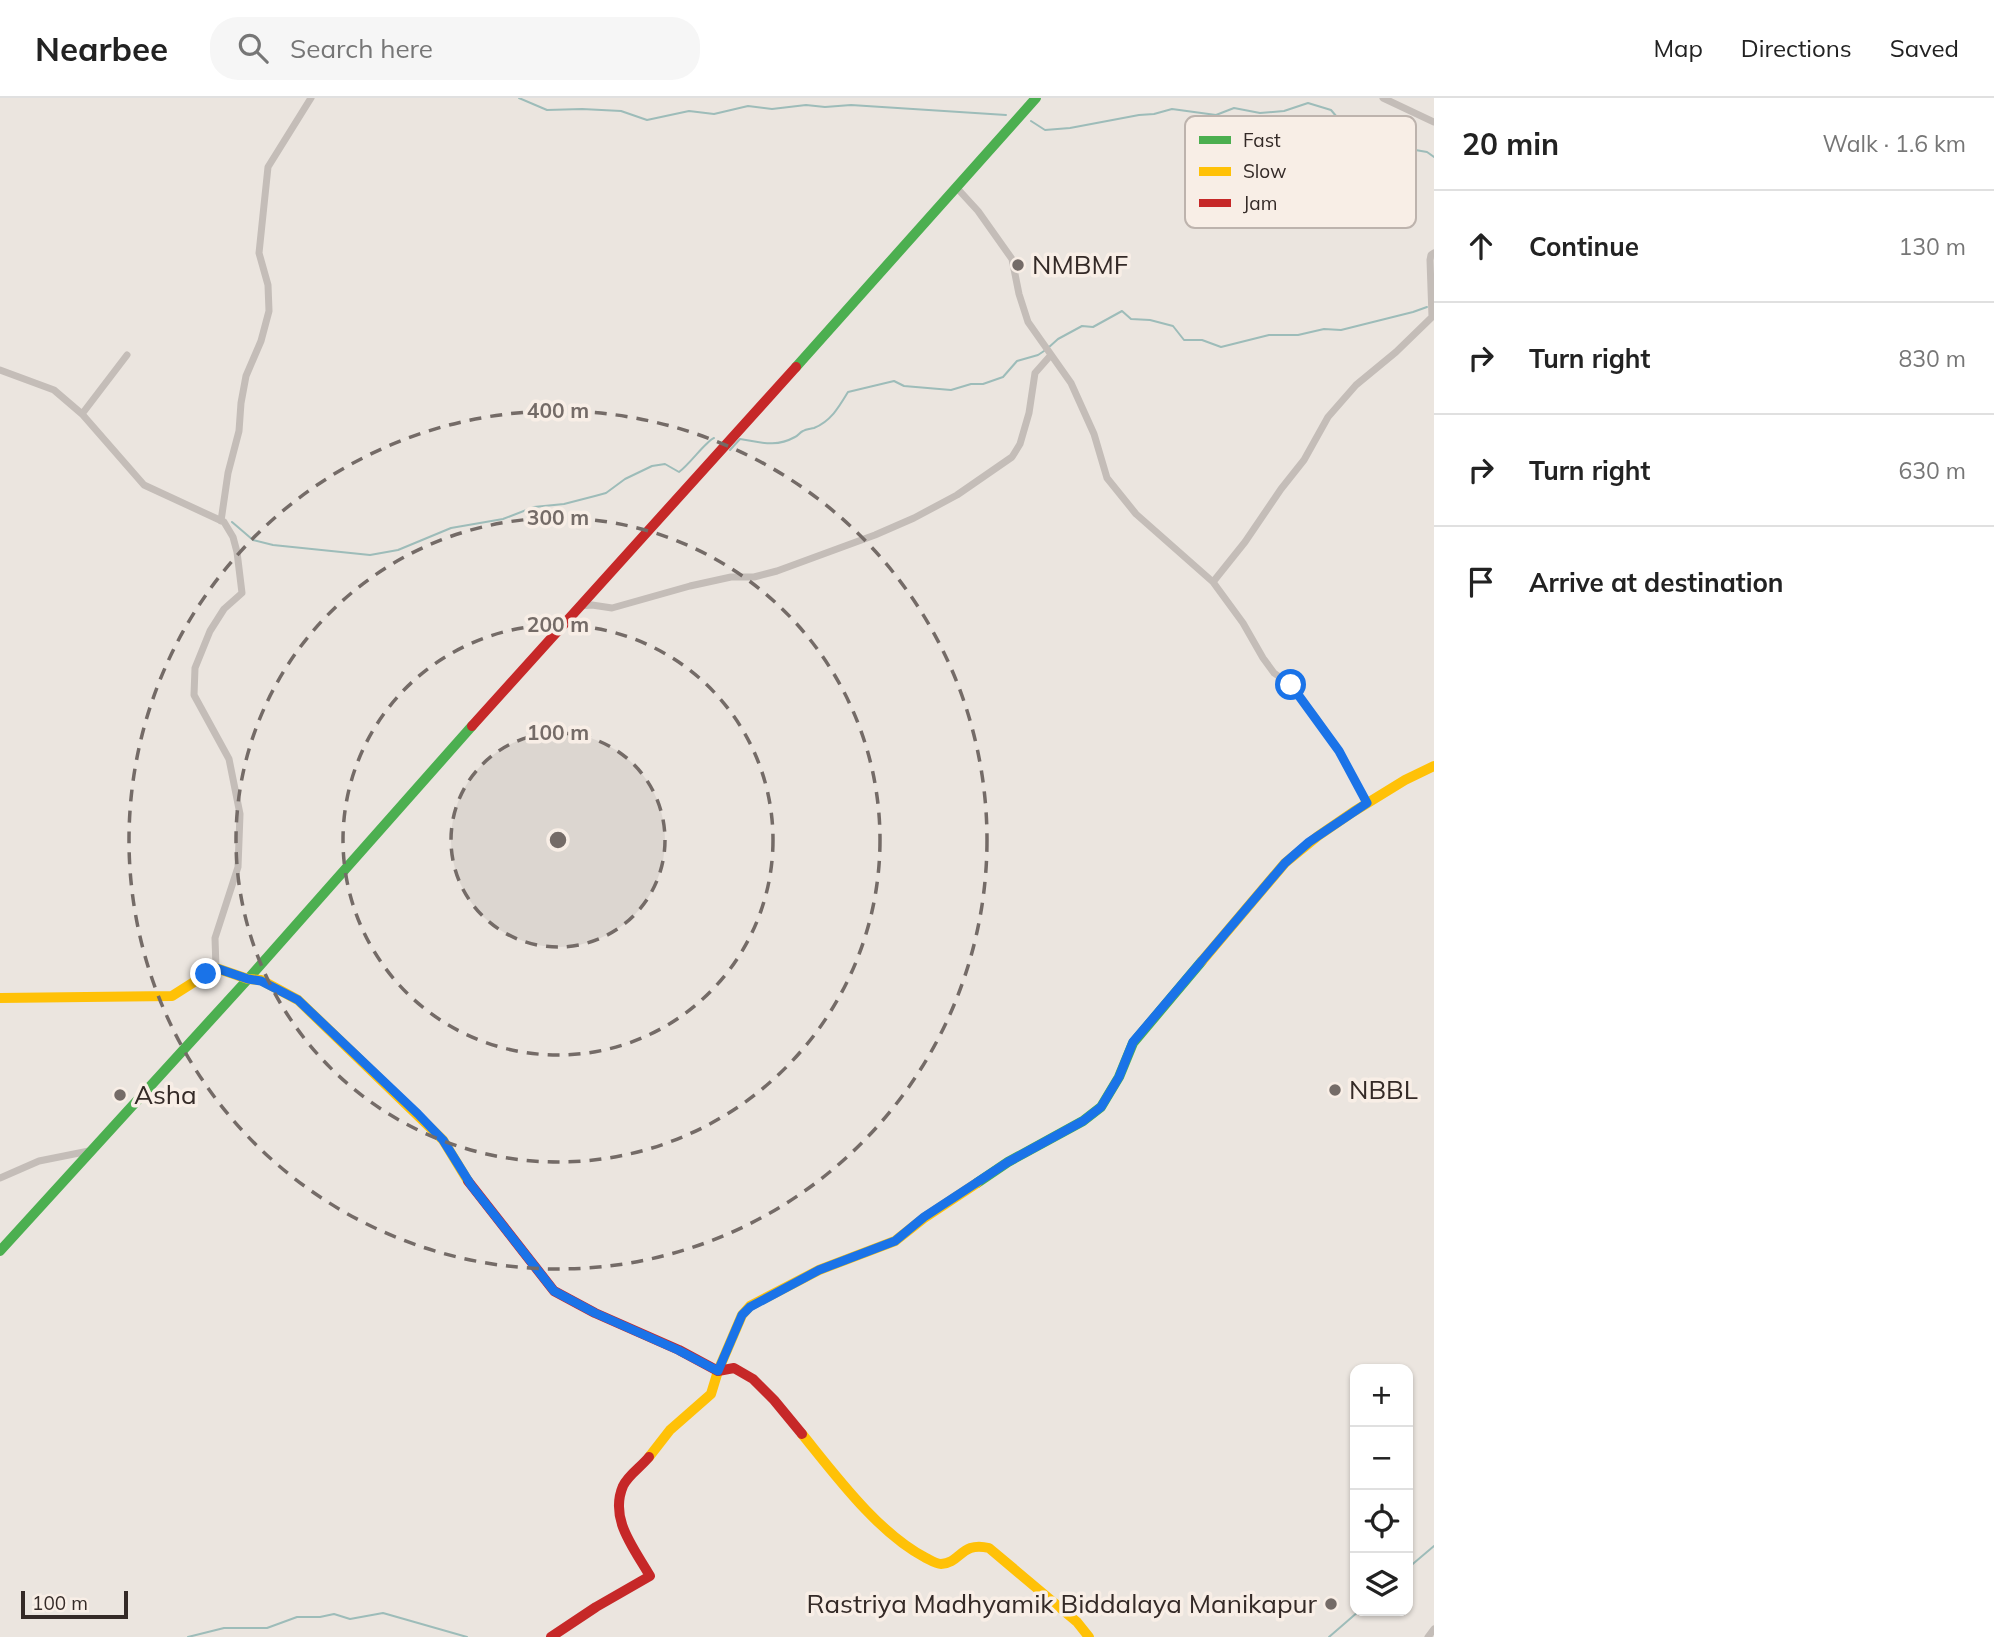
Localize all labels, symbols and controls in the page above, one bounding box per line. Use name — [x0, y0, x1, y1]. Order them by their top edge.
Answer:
search box — [210, 17, 700, 80]
text: Nearbee — [35, 28, 168, 69]
icon: search — [234, 29, 272, 67]
text: Search here — [290, 32, 433, 65]
text: Map — [1653, 33, 1703, 63]
text: Directions — [1741, 33, 1852, 63]
text: Saved — [1890, 33, 1959, 63]
legend — [1185, 116, 1416, 228]
text: 20 min — [1462, 125, 1559, 163]
text: Fast — [1243, 128, 1281, 152]
text: Walk · 1.6 km — [1822, 129, 1966, 158]
text: Slow — [1243, 159, 1287, 183]
text: Jam — [1243, 191, 1277, 215]
icon: ahead — [1462, 227, 1500, 265]
text: Continue — [1529, 230, 1639, 263]
text: 130 m — [1898, 232, 1966, 261]
place label: NMBMF — [1032, 248, 1128, 281]
marker: NMBMF — [1010, 257, 1026, 273]
icon: right — [1462, 339, 1500, 377]
text: Turn right — [1529, 342, 1650, 375]
text: 830 m — [1898, 344, 1966, 373]
text: 400 m — [527, 397, 589, 423]
icon: right — [1462, 451, 1500, 489]
text: Turn right — [1529, 454, 1650, 487]
text: 630 m — [1898, 456, 1966, 485]
text: 300 m — [527, 504, 589, 530]
icon: arrive — [1462, 563, 1500, 601]
text: Arrive at destination — [1529, 566, 1784, 599]
text: 200 m — [527, 611, 589, 637]
route start — [1275, 669, 1306, 700]
text: 100 m — [527, 719, 589, 745]
centre of rings — [546, 828, 570, 852]
route end — [190, 958, 221, 989]
place label: NBBL — [1349, 1073, 1418, 1106]
place label: Asha — [134, 1078, 197, 1111]
marker: NBBL — [1327, 1082, 1343, 1098]
marker: Asha — [112, 1087, 128, 1103]
map controls — [1350, 1364, 1413, 1616]
button: + — [1350, 1364, 1413, 1427]
button: − — [1350, 1427, 1413, 1490]
button: locate — [1350, 1490, 1413, 1553]
button: layers — [1350, 1553, 1413, 1616]
place label: Rastriya Madhyamik Biddalaya Manikapur — [807, 1587, 1318, 1620]
scale bar — [21, 1588, 128, 1620]
text: 100 m — [32, 1591, 88, 1615]
marker: Rastriya Madhyamik Biddalaya Manikapur — [1323, 1596, 1339, 1612]

